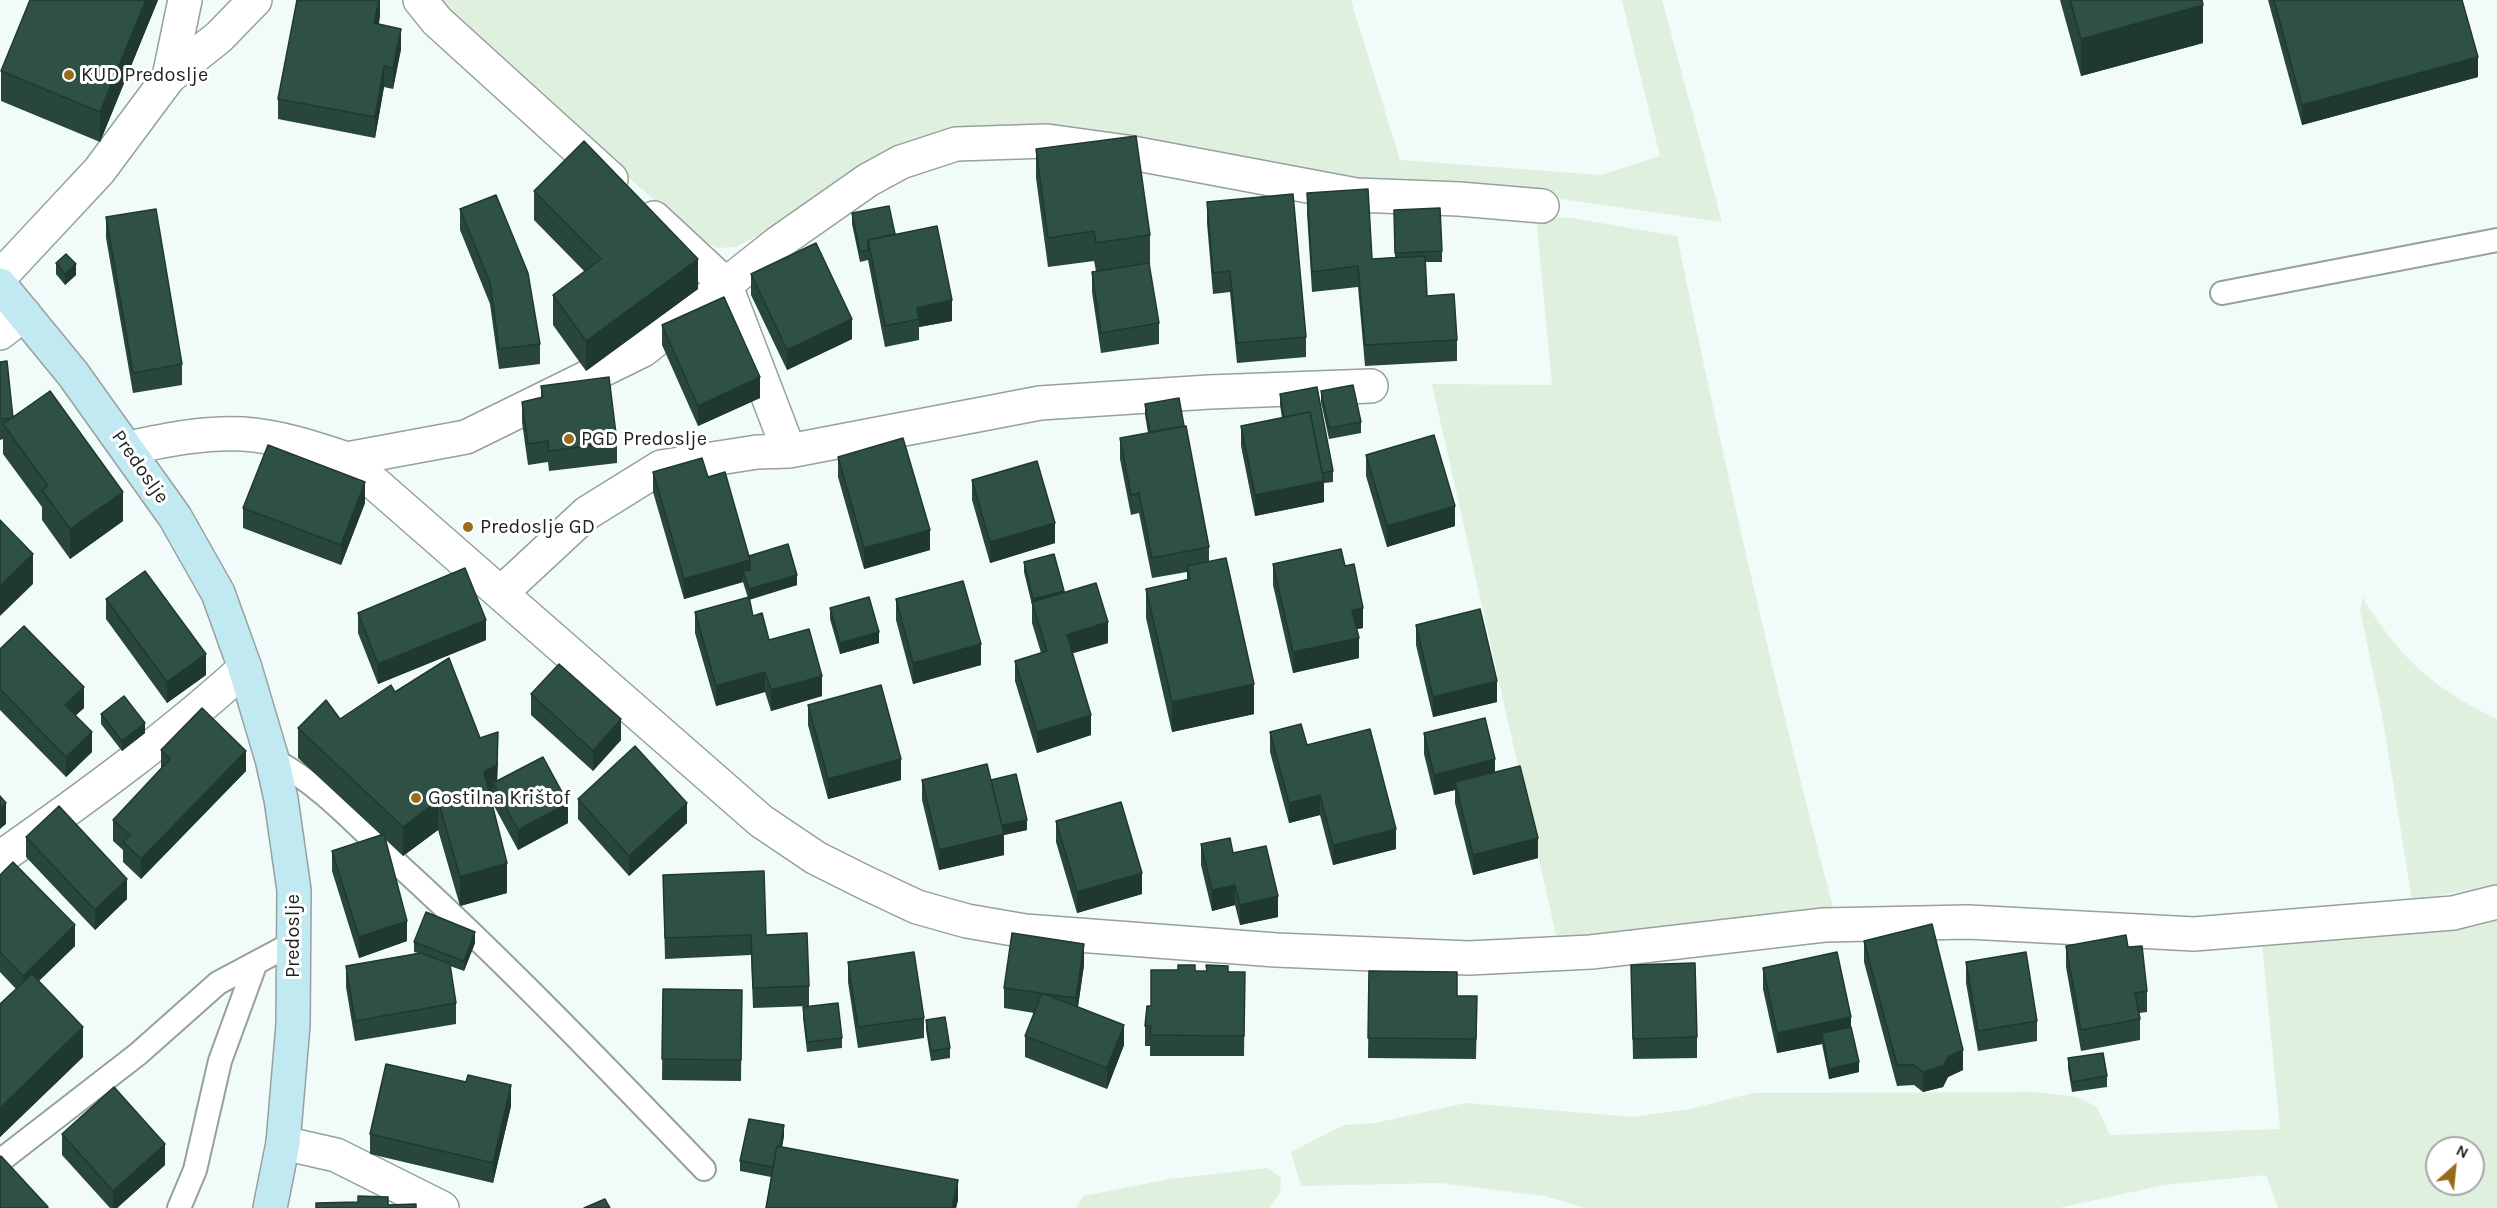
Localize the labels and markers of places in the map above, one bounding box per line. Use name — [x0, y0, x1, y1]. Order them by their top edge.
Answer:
place label: KUD Predoslje — [81, 63, 208, 87]
marker: KUD Predoslje — [62, 68, 76, 82]
place label: PGD Predoslje — [581, 427, 707, 451]
marker: PGD Predoslje — [562, 432, 576, 446]
place label: Predoslje GD — [480, 515, 595, 539]
marker: Predoslje GD — [461, 520, 475, 534]
place label: Gostilna Krištof — [428, 786, 570, 810]
marker: Gostilna Krištof — [409, 791, 423, 805]

